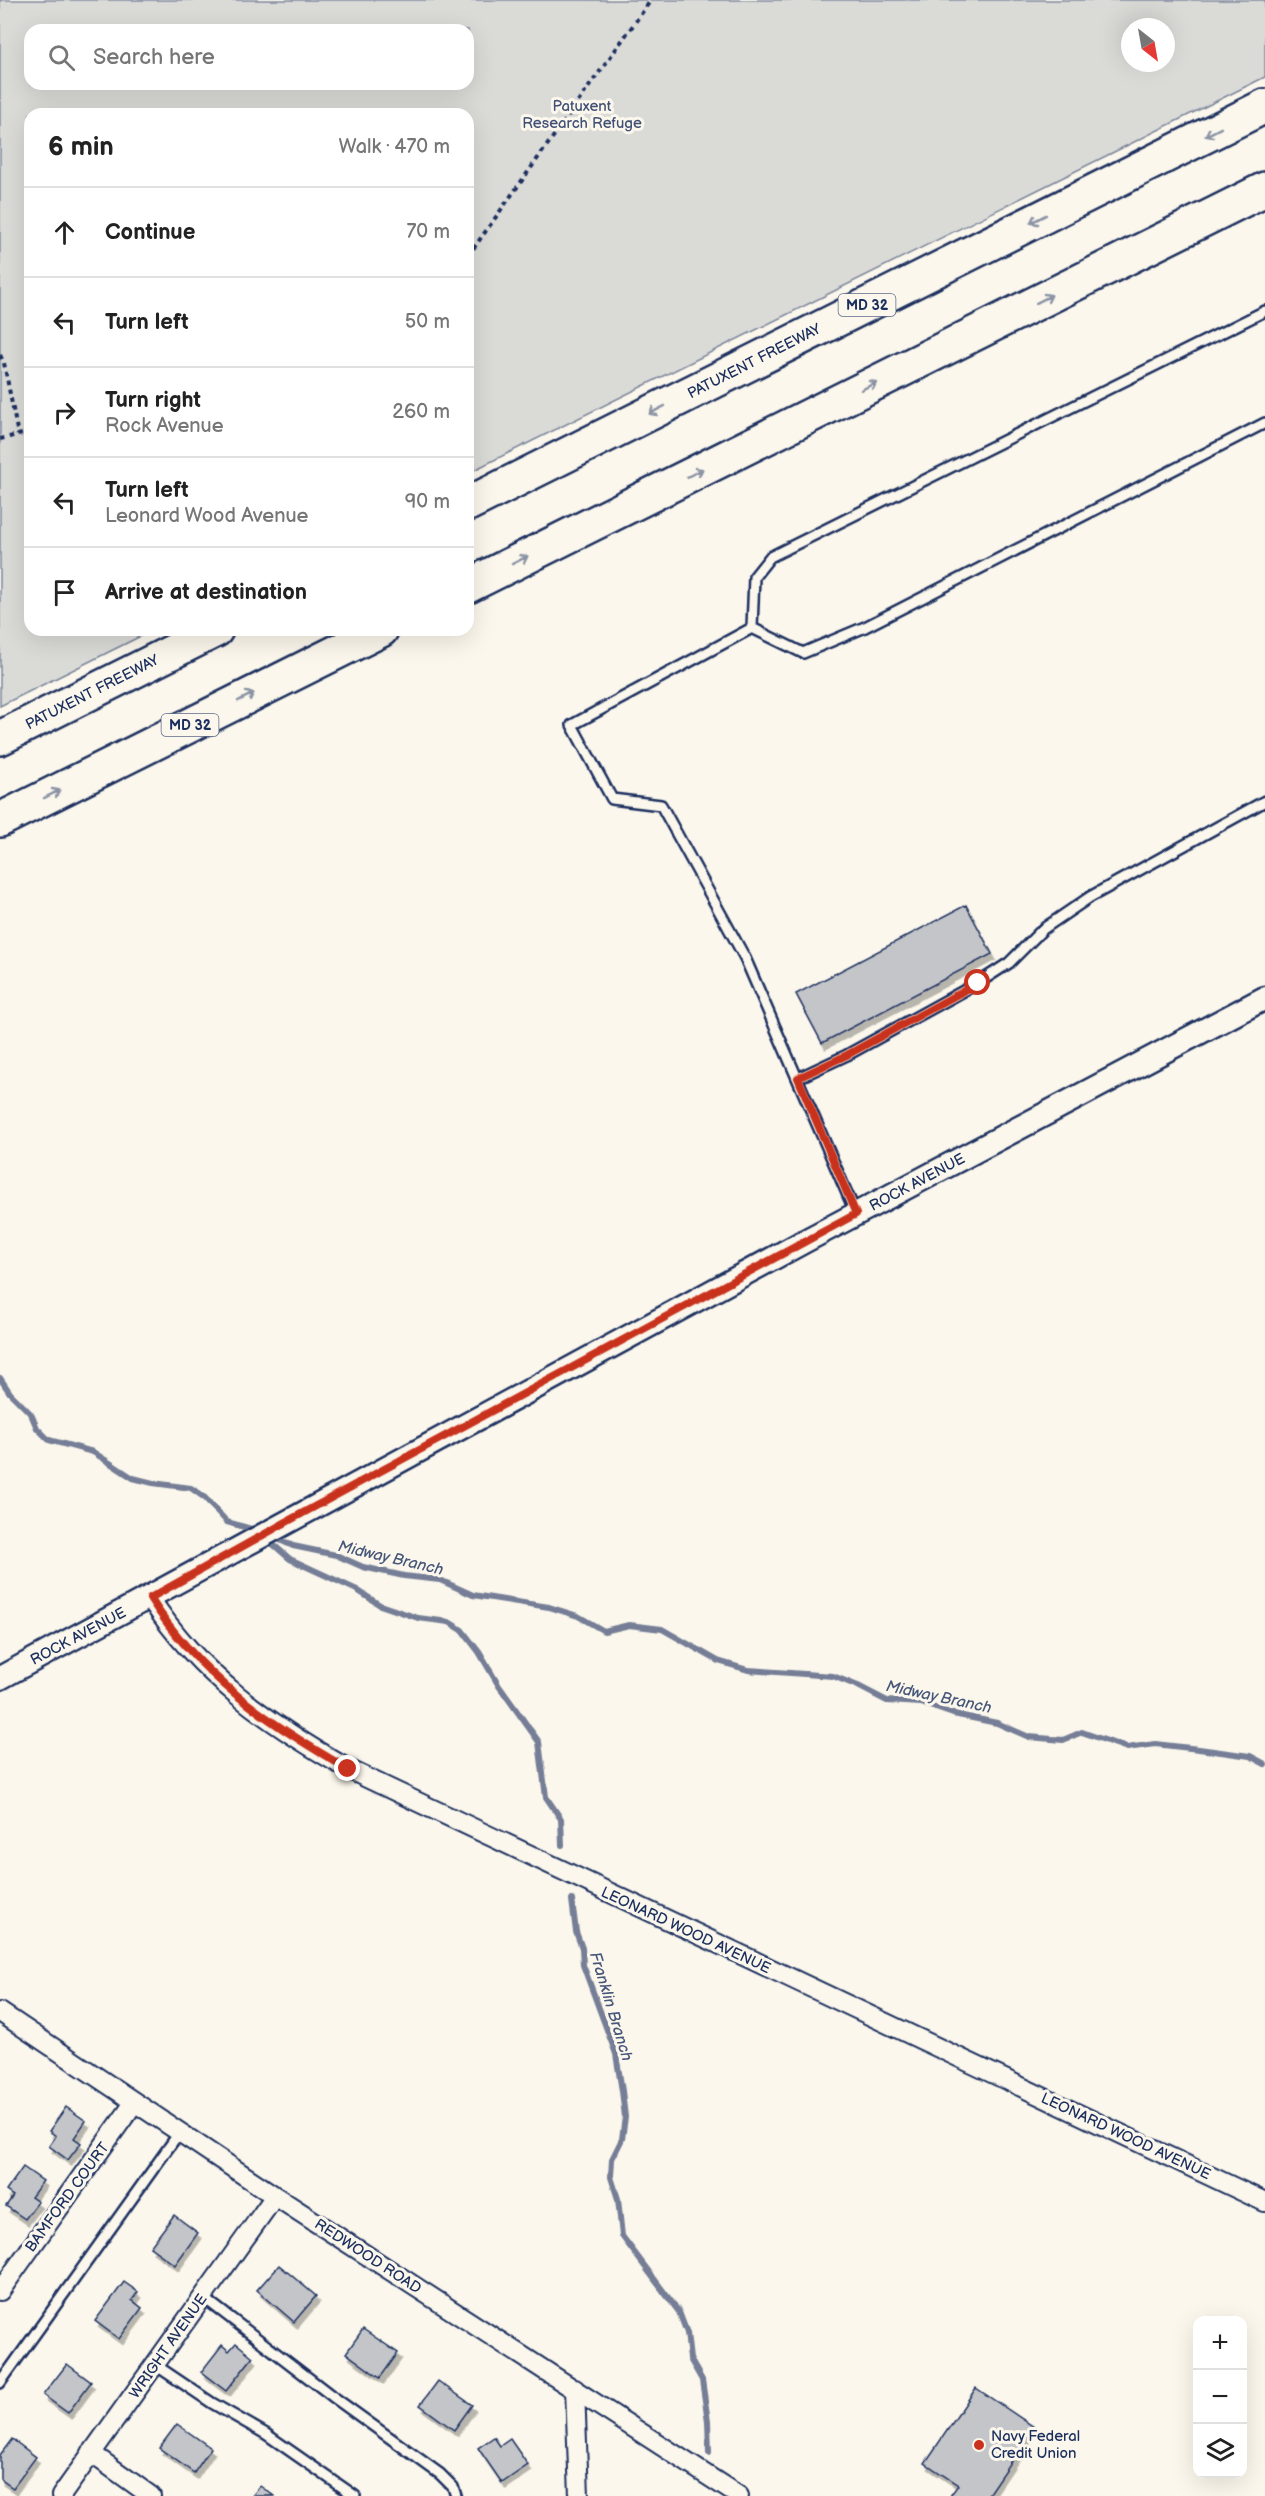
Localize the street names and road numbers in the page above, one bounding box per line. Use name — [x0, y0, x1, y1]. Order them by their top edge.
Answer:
road number: MD 32 — [838, 294, 896, 316]
street label: PATUXENT FREEWAY — [684, 319, 824, 403]
street label: PATUXENT FREEWAY — [22, 650, 162, 734]
road number: MD 32 — [162, 714, 219, 736]
street label: ROCK AVENUE — [866, 1149, 968, 1216]
street label: ROCK AVENUE — [27, 1603, 129, 1670]
street label: LEONARD WOOD AVENUE — [598, 1883, 774, 1978]
street label: LEONARD WOOD AVENUE — [1038, 2089, 1214, 2184]
street label: BAMFORD COURT — [21, 2139, 114, 2256]
street label: REDWOOD ROAD — [311, 2215, 425, 2298]
street label: WRIGHT AVENUE — [125, 2290, 212, 2402]

